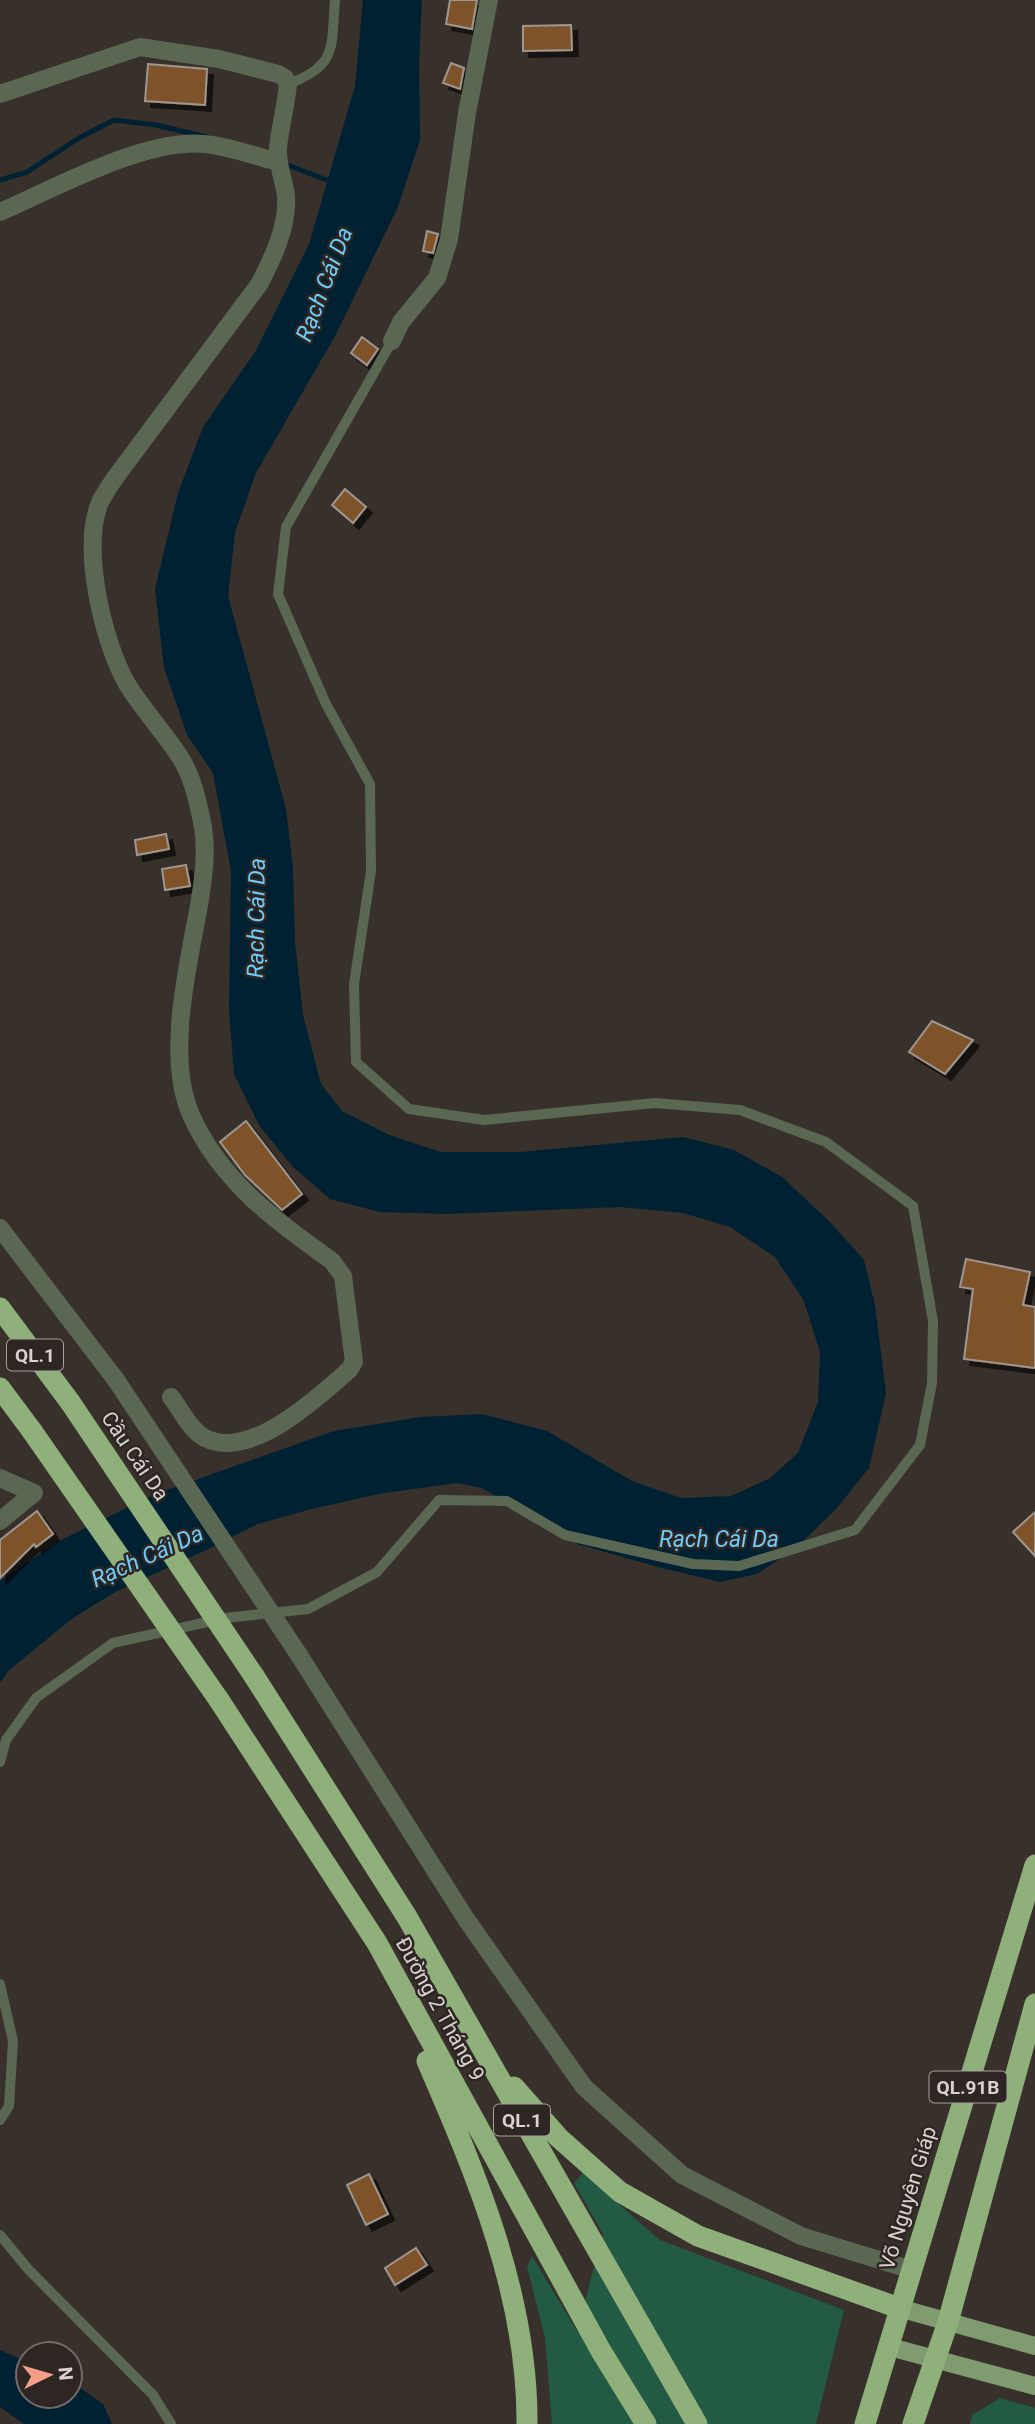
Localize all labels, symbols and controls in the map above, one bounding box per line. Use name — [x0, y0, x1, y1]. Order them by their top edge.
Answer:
water label: Rạch Cái Da — [290, 223, 359, 345]
water label: Rạch Cái Da — [242, 858, 271, 978]
road number: QL.1 — [7, 1340, 63, 1371]
street label: Cầu Cái Da — [96, 1407, 174, 1505]
water label: Rạch Cái Da — [87, 1520, 208, 1593]
water label: Rạch Cái Da — [659, 1526, 779, 1553]
street label: Đường 2 Tháng 9 — [391, 1933, 489, 2085]
road number: QL.91B — [930, 2072, 1006, 2102]
road number: QL.1 — [494, 2104, 550, 2136]
street label: Võ Nguyên Giáp — [875, 2123, 941, 2273]
north arrow — [14, 2340, 84, 2410]
text: N — [53, 2366, 77, 2381]

